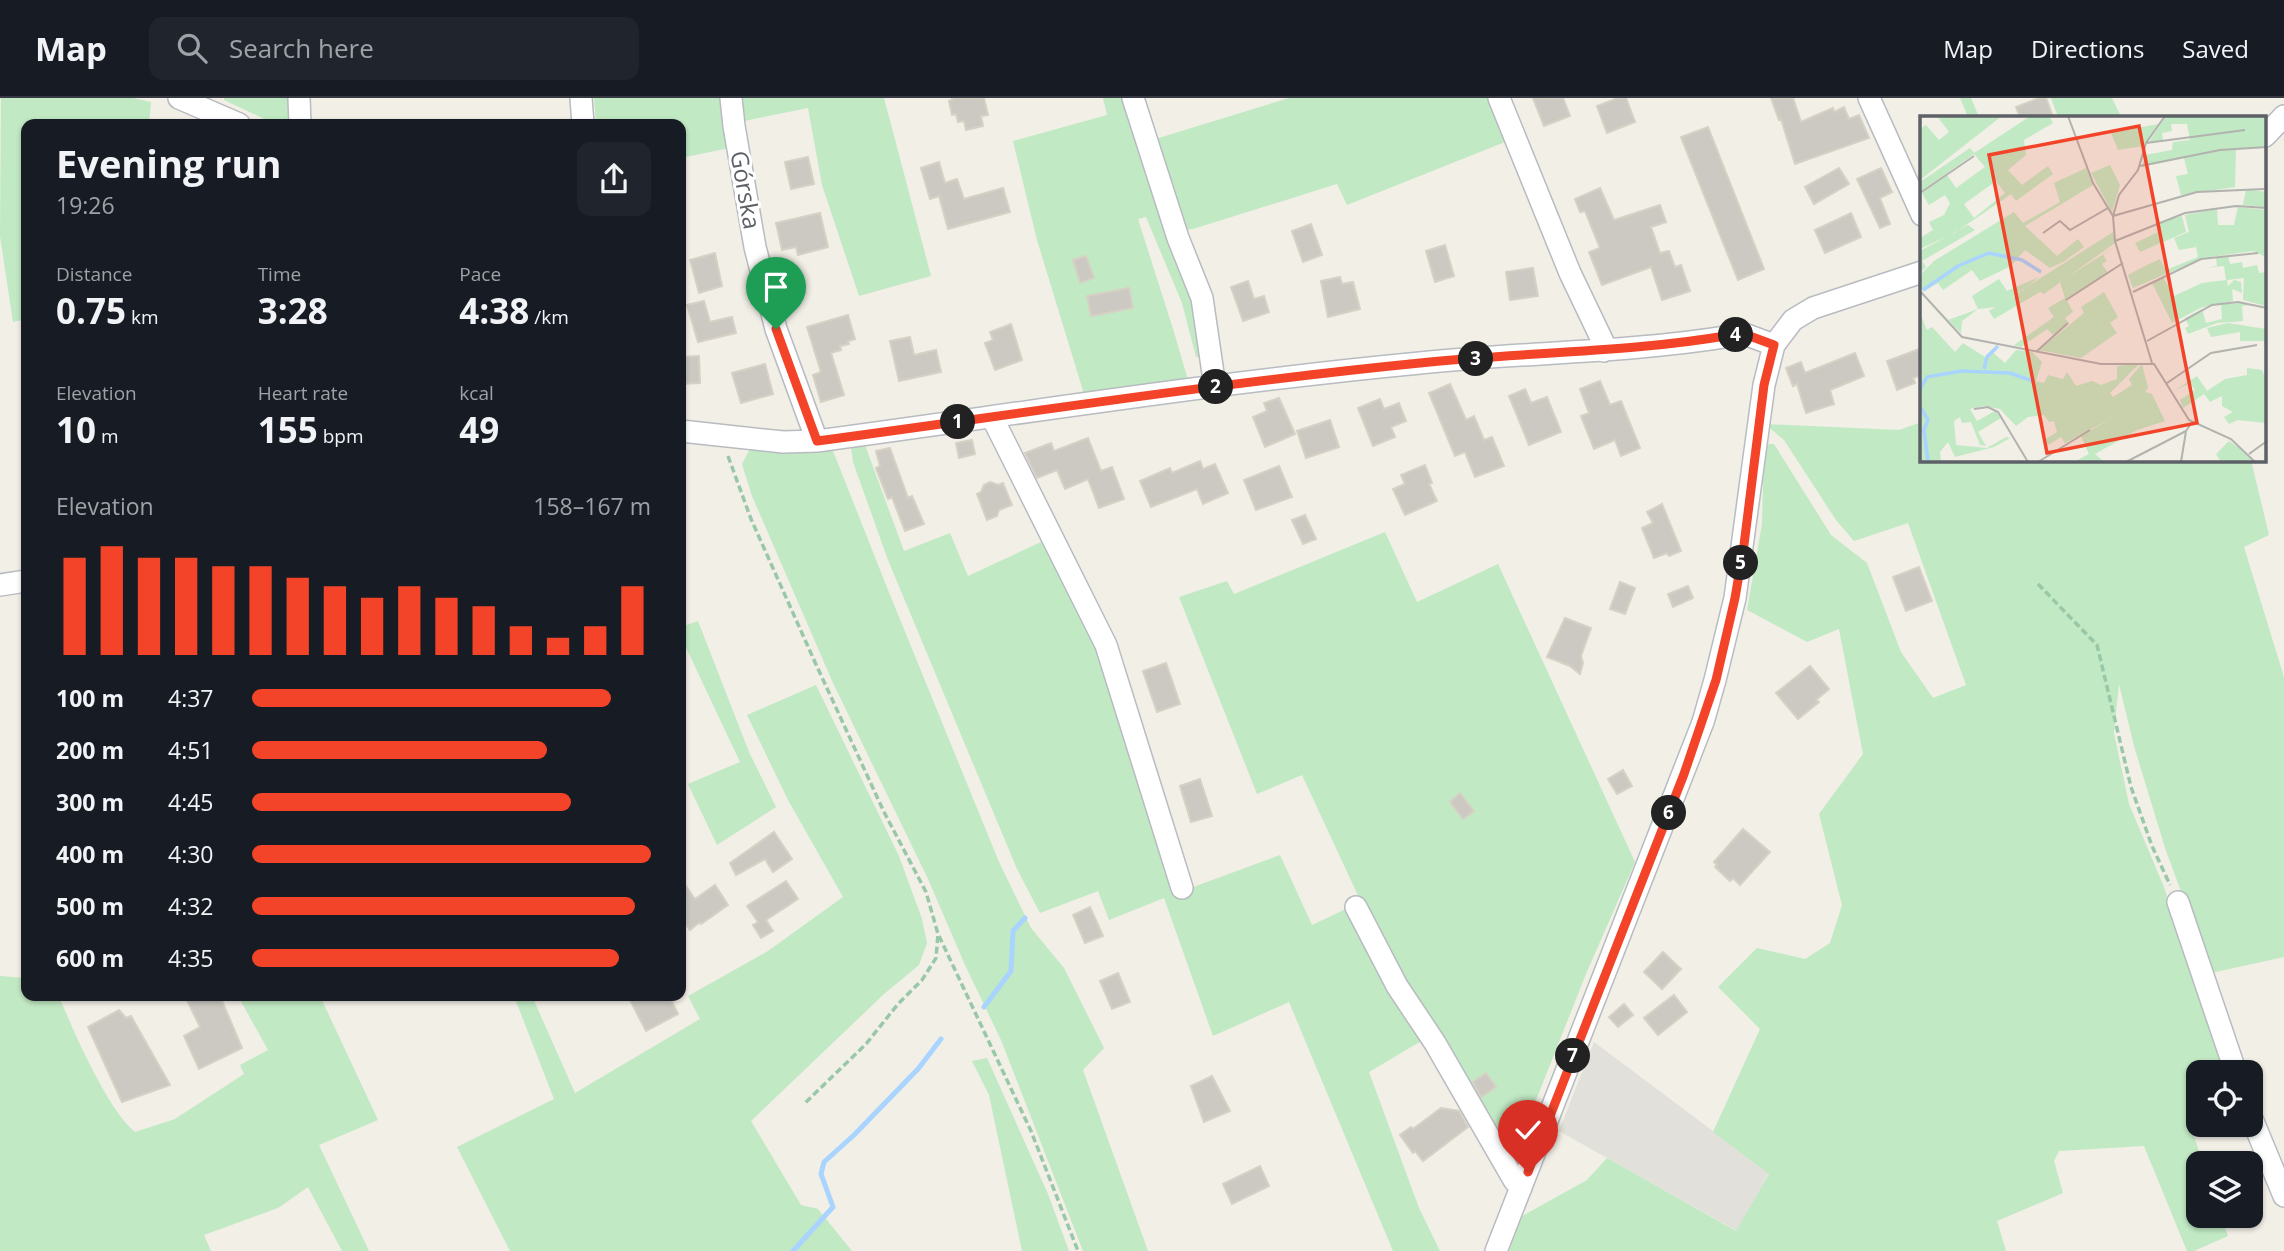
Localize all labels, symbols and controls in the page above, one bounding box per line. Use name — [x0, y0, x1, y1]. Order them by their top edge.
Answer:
search box — [149, 17, 639, 80]
text: Map — [35, 26, 107, 71]
icon: search — [173, 29, 211, 67]
text: Search here — [229, 30, 374, 66]
text: Map — [1943, 32, 1993, 65]
text: Directions — [2031, 32, 2144, 65]
text: Saved — [2182, 32, 2249, 65]
inset map — [1920, 116, 2266, 462]
text: Evening run — [56, 137, 281, 189]
button: share — [577, 142, 651, 216]
street label: Górska — [723, 148, 770, 232]
text: 19:26 — [56, 189, 115, 221]
pin — [746, 257, 806, 329]
text: Distance — [56, 261, 132, 287]
text: Time — [258, 261, 301, 287]
text: Pace — [459, 261, 501, 287]
icon: arrive — [757, 268, 795, 306]
text: 0.75 — [56, 287, 126, 334]
text: 3:28 — [258, 287, 328, 334]
text: 4:38 — [459, 287, 529, 334]
text: km — [126, 304, 159, 330]
text: /km — [529, 304, 569, 330]
pin: 4 — [1718, 317, 1754, 352]
text: 4 — [1730, 321, 1741, 347]
pin: 3 — [1458, 342, 1494, 376]
text: 3 — [1470, 345, 1481, 371]
pin: 2 — [1198, 370, 1234, 404]
text: 2 — [1210, 373, 1221, 399]
text: Elevation — [56, 380, 137, 406]
text: Heart rate — [258, 380, 348, 406]
text: kcal — [459, 380, 494, 406]
pin: 1 — [940, 404, 976, 440]
text: 10 — [56, 406, 96, 453]
text: 155 — [258, 406, 318, 453]
text: 49 — [459, 406, 499, 453]
text: 1 — [952, 408, 963, 434]
text: m — [96, 423, 119, 449]
text: bpm — [318, 423, 363, 449]
text: Elevation — [56, 490, 154, 522]
text: 158–167 m — [533, 490, 651, 522]
pin: 5 — [1724, 546, 1758, 580]
text: 5 — [1735, 549, 1746, 575]
text: 100 m — [56, 682, 124, 714]
text: 4:37 — [168, 682, 214, 714]
text: 200 m — [56, 734, 124, 766]
text: 4:51 — [168, 734, 214, 766]
text: 300 m — [56, 786, 124, 818]
text: 4:45 — [168, 786, 214, 818]
pin: 6 — [1652, 796, 1686, 830]
text: 6 — [1663, 799, 1674, 825]
text: 400 m — [56, 838, 124, 870]
text: 4:30 — [168, 838, 214, 870]
text: 500 m — [56, 890, 124, 922]
text: 4:32 — [168, 890, 214, 922]
text: 600 m — [56, 942, 124, 974]
text: 4:35 — [168, 942, 214, 974]
pin: 7 — [1556, 1038, 1590, 1074]
text: 7 — [1567, 1042, 1578, 1068]
map controls — [2186, 1060, 2263, 1228]
button: locate — [2186, 1060, 2263, 1137]
pin — [1498, 1100, 1558, 1172]
icon: check — [1509, 1111, 1547, 1149]
button: layers — [2186, 1151, 2263, 1228]

